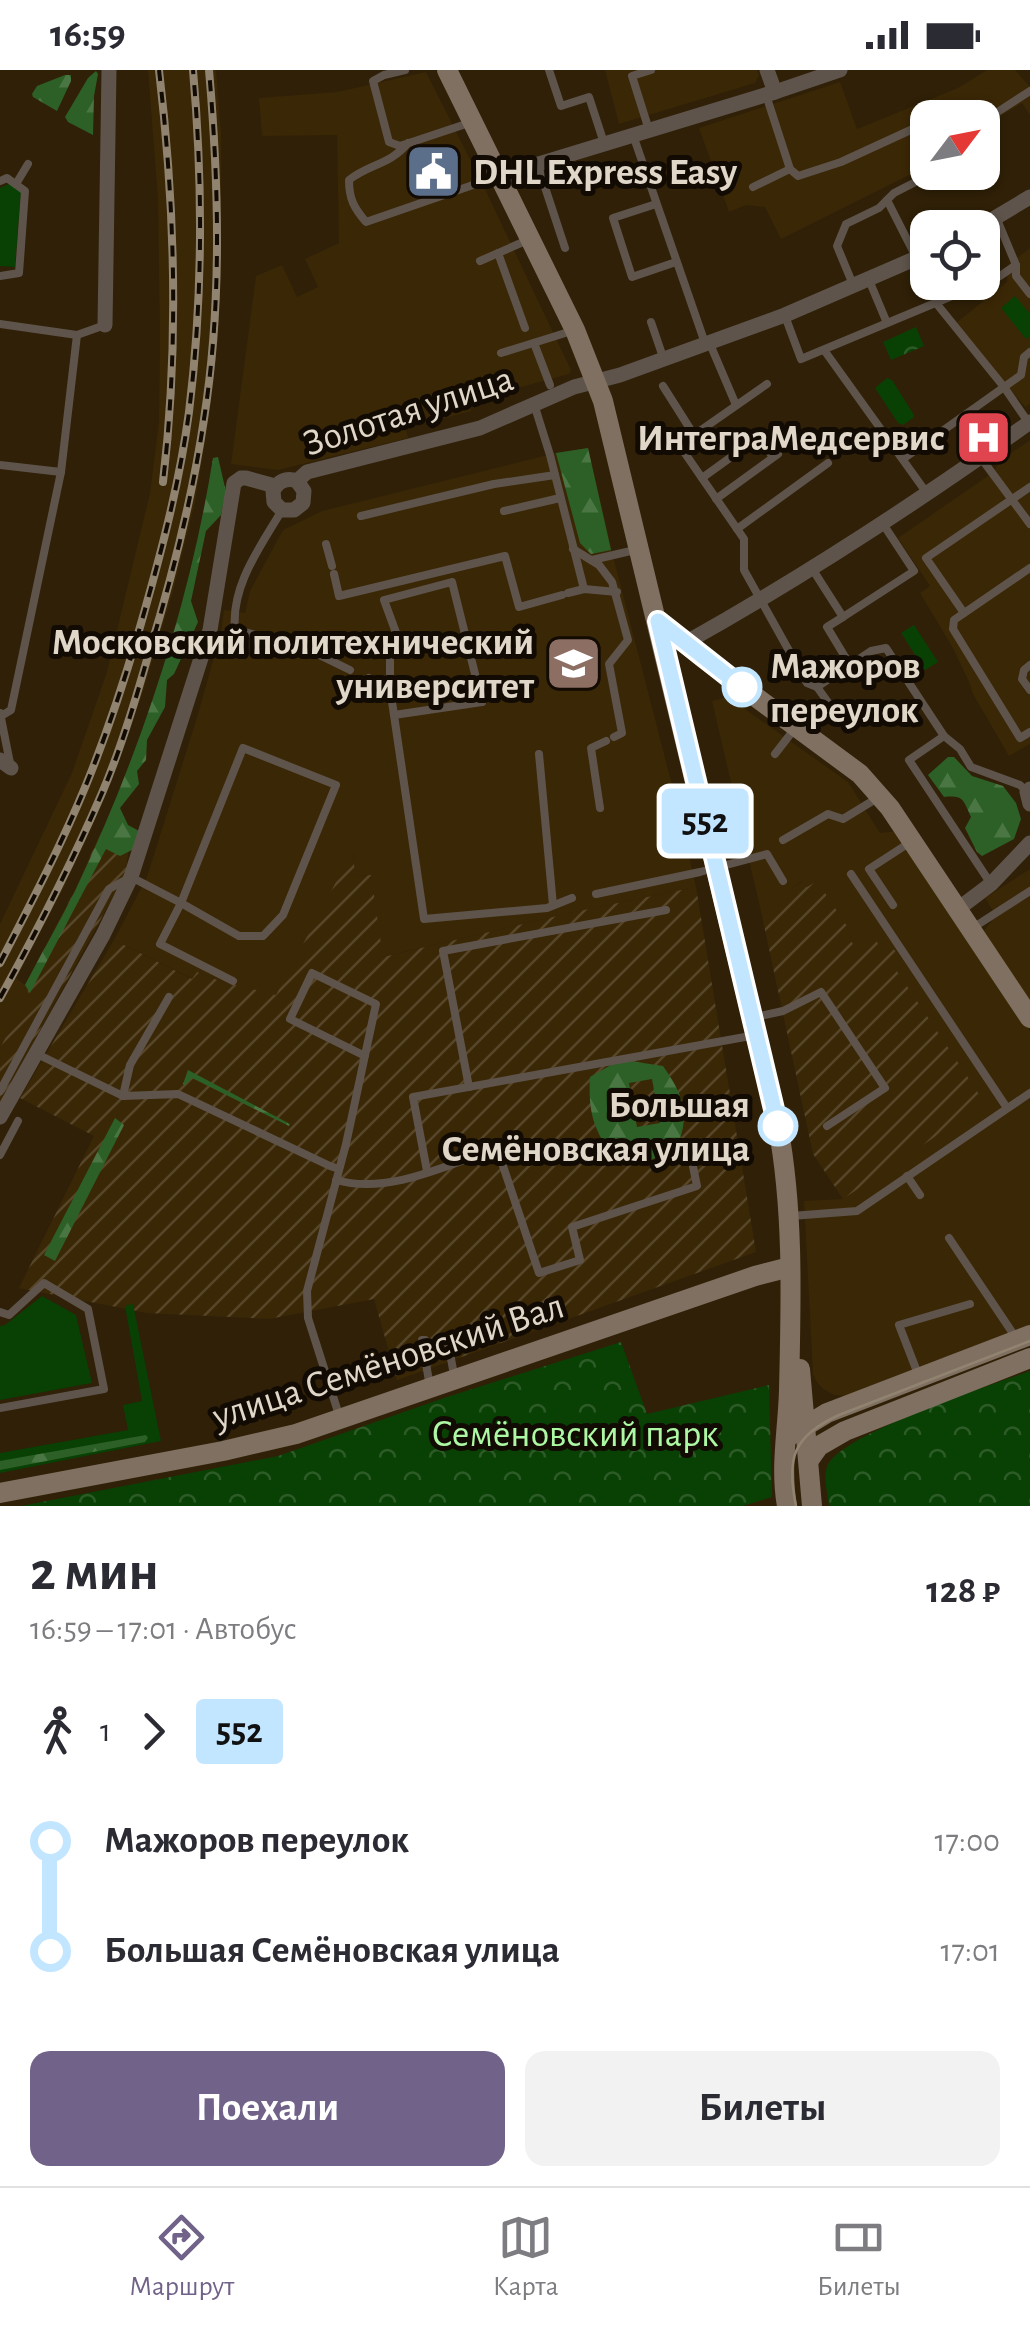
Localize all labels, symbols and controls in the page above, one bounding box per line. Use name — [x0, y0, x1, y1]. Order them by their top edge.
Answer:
text: 16:59 — [50, 16, 126, 54]
north arrow — [910, 100, 1000, 190]
map controls — [910, 100, 1000, 300]
public building icon: DHL Express Easy — [404, 141, 464, 201]
place label: DHL Express Easy — [473, 154, 737, 192]
button: locate — [910, 210, 1000, 300]
street label: Золотая улица — [299, 360, 518, 464]
hospital icon: ИнтеграМедсервис — [954, 407, 1014, 467]
place label: ИнтеграМедсервис — [637, 420, 945, 458]
place label: Московский политехнический университет — [51, 624, 534, 706]
school or university icon: Московский политехнический университет — [543, 633, 603, 693]
place label: Мажоров переулок — [770, 648, 921, 730]
marker: Мажоров переулок — [723, 668, 761, 706]
line badge: 552 — [648, 788, 762, 854]
text: 552 — [682, 804, 728, 839]
place label: Большая Семёновская улица — [441, 1087, 750, 1169]
marker: Большая Семёновская улица — [759, 1107, 797, 1145]
street label: улица Семёновский Вал — [207, 1287, 569, 1437]
park label: Семёновский парк — [432, 1416, 718, 1454]
text: 2 мин — [30, 1545, 159, 1600]
text: 128 ₽ — [926, 1572, 1000, 1610]
text: 16:59 – 17:01 · Автобус — [30, 1613, 297, 1645]
icon: walk — [30, 1704, 85, 1759]
icon: forward — [126, 1704, 181, 1759]
text: 552 — [216, 1714, 263, 1749]
text: 1 — [100, 1715, 111, 1747]
text: Мажоров переулок — [104, 1822, 409, 1860]
text: 17:00 — [935, 1825, 1000, 1857]
text: Большая Семёновская улица — [104, 1932, 560, 1970]
text: 17:01 — [940, 1935, 1000, 1967]
button: Поехали — [30, 2051, 505, 2166]
button: Билеты — [525, 2051, 1000, 2166]
tab: Маршрут — [129, 2210, 234, 2304]
tab: Карта — [493, 2210, 558, 2304]
tab: Билеты — [817, 2210, 901, 2304]

